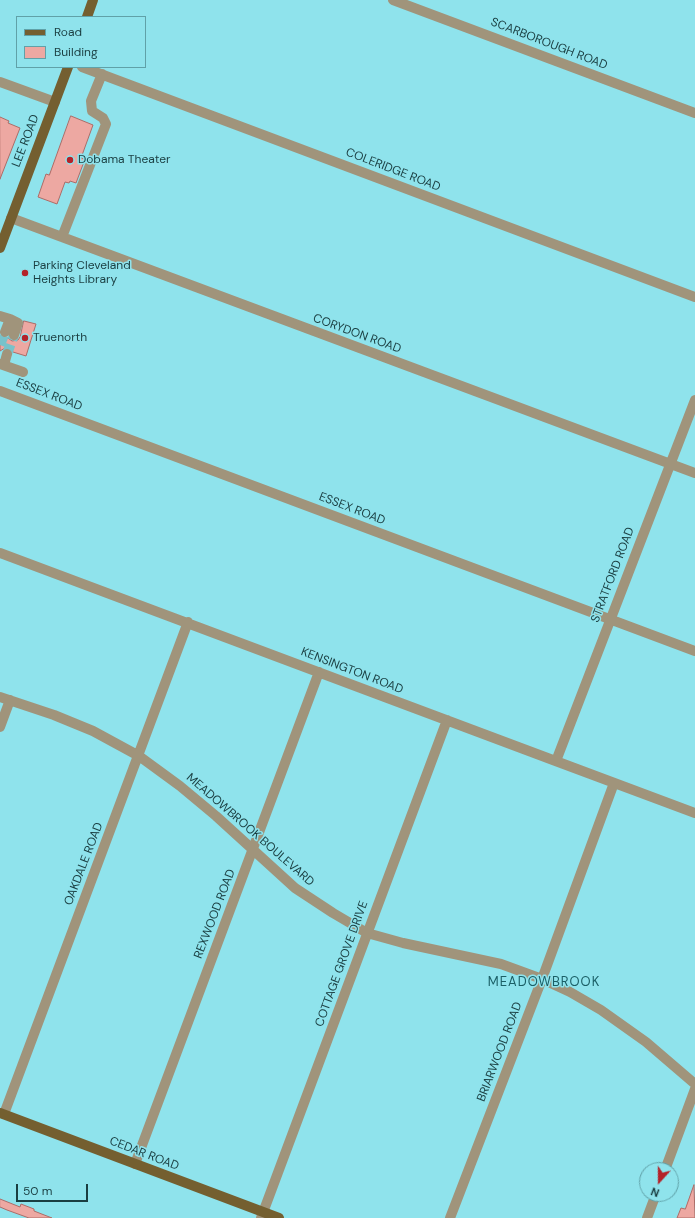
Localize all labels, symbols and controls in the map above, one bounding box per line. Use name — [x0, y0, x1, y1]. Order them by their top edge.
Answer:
street label: SCARBOROUGH ROAD — [489, 15, 609, 73]
legend — [16, 16, 146, 68]
text: Road — [54, 24, 82, 40]
text: Building — [54, 44, 98, 60]
street label: LEE ROAD — [9, 113, 43, 169]
street label: COLERIDGE ROAD — [344, 145, 442, 195]
place label: Dobama Theater — [78, 153, 170, 167]
marker: Dobama Theater — [65, 155, 75, 165]
place label: Parking Cleveland Heights Library — [33, 259, 131, 287]
marker: Parking Cleveland Heights Library — [20, 268, 30, 278]
street label: CORYDON ROAD — [311, 311, 403, 357]
place label: Truenorth — [33, 331, 87, 345]
marker: Truenorth — [20, 333, 30, 343]
street label: ESSEX ROAD — [14, 376, 84, 414]
street label: ESSEX ROAD — [317, 490, 387, 528]
street label: STRATFORD ROAD — [588, 525, 638, 625]
street label: KENSINGTON ROAD — [299, 645, 405, 697]
street label: MEADOWBROOK BOULEVARD — [183, 771, 317, 889]
street label: OAKDALE ROAD — [62, 821, 106, 907]
street label: REXWOOD ROAD — [191, 867, 239, 961]
street label: COTTAGE GROVE DRIVE — [313, 899, 371, 1029]
district label: MEADOWBROOK — [488, 975, 600, 991]
street label: BRIARWOOD ROAD — [474, 1000, 526, 1104]
street label: CEDAR ROAD — [107, 1134, 181, 1174]
north arrow — [639, 1162, 679, 1202]
scale bar — [18, 1176, 90, 1202]
text: 50 m — [23, 1183, 52, 1199]
text: N — [649, 1184, 661, 1200]

